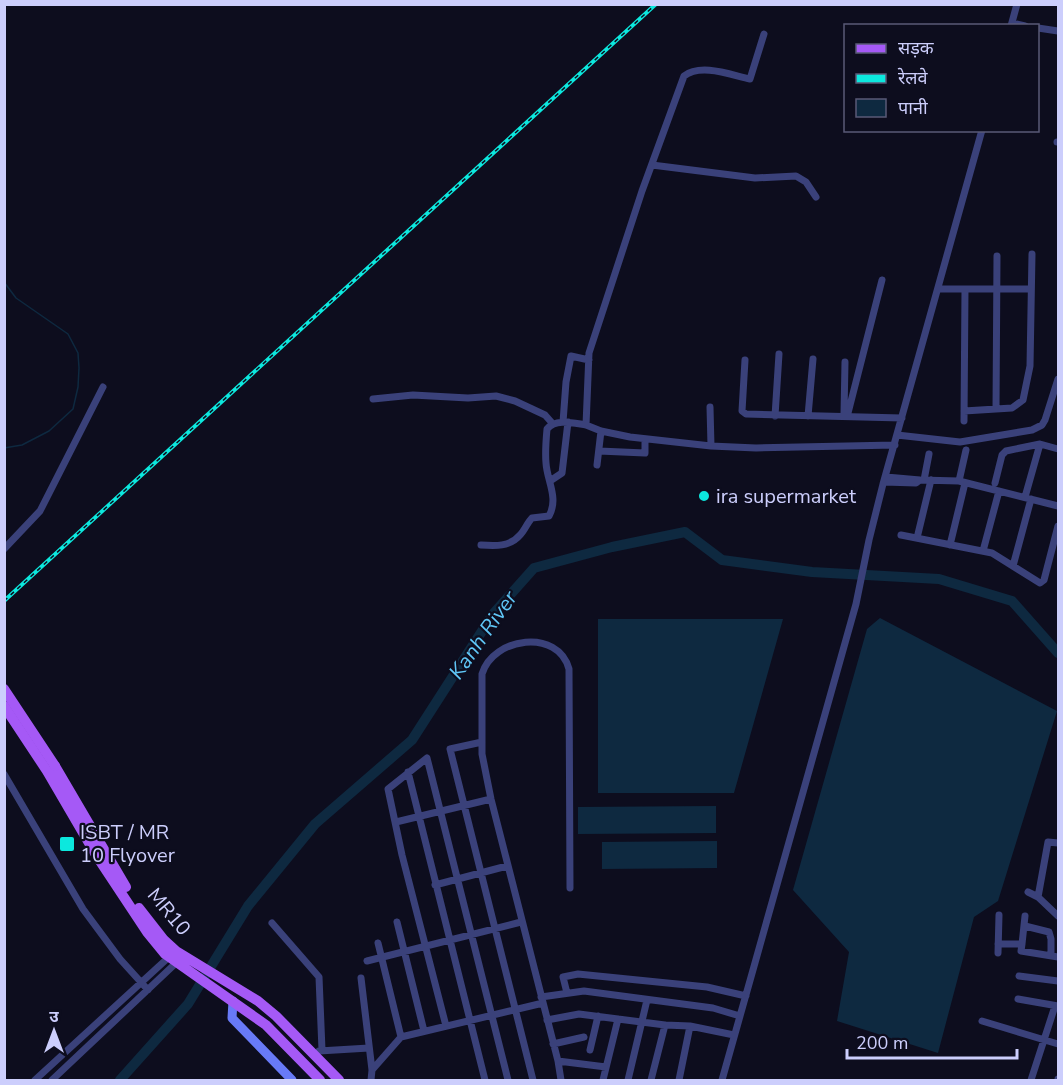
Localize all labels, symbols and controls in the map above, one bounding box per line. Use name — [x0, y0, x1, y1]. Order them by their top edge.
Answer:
legend — [844, 24, 1039, 132]
text: सड़क — [898, 36, 935, 60]
text: रेलवे — [897, 66, 929, 90]
text: पानी — [898, 96, 928, 120]
place label: ira supermarket — [716, 483, 857, 510]
marker: ira supermarket — [697, 489, 711, 503]
water label: Kanh River — [442, 585, 524, 685]
place label: ISBT / MR 10 Flyover — [80, 819, 175, 869]
marker: ISBT / MR 10 Flyover — [58, 835, 76, 853]
street label: MR10 — [141, 882, 197, 942]
north arrow — [24, 1001, 84, 1061]
text: उ — [49, 1006, 59, 1028]
scale bar — [847, 1022, 1016, 1060]
text: 200 m — [856, 1031, 908, 1055]

